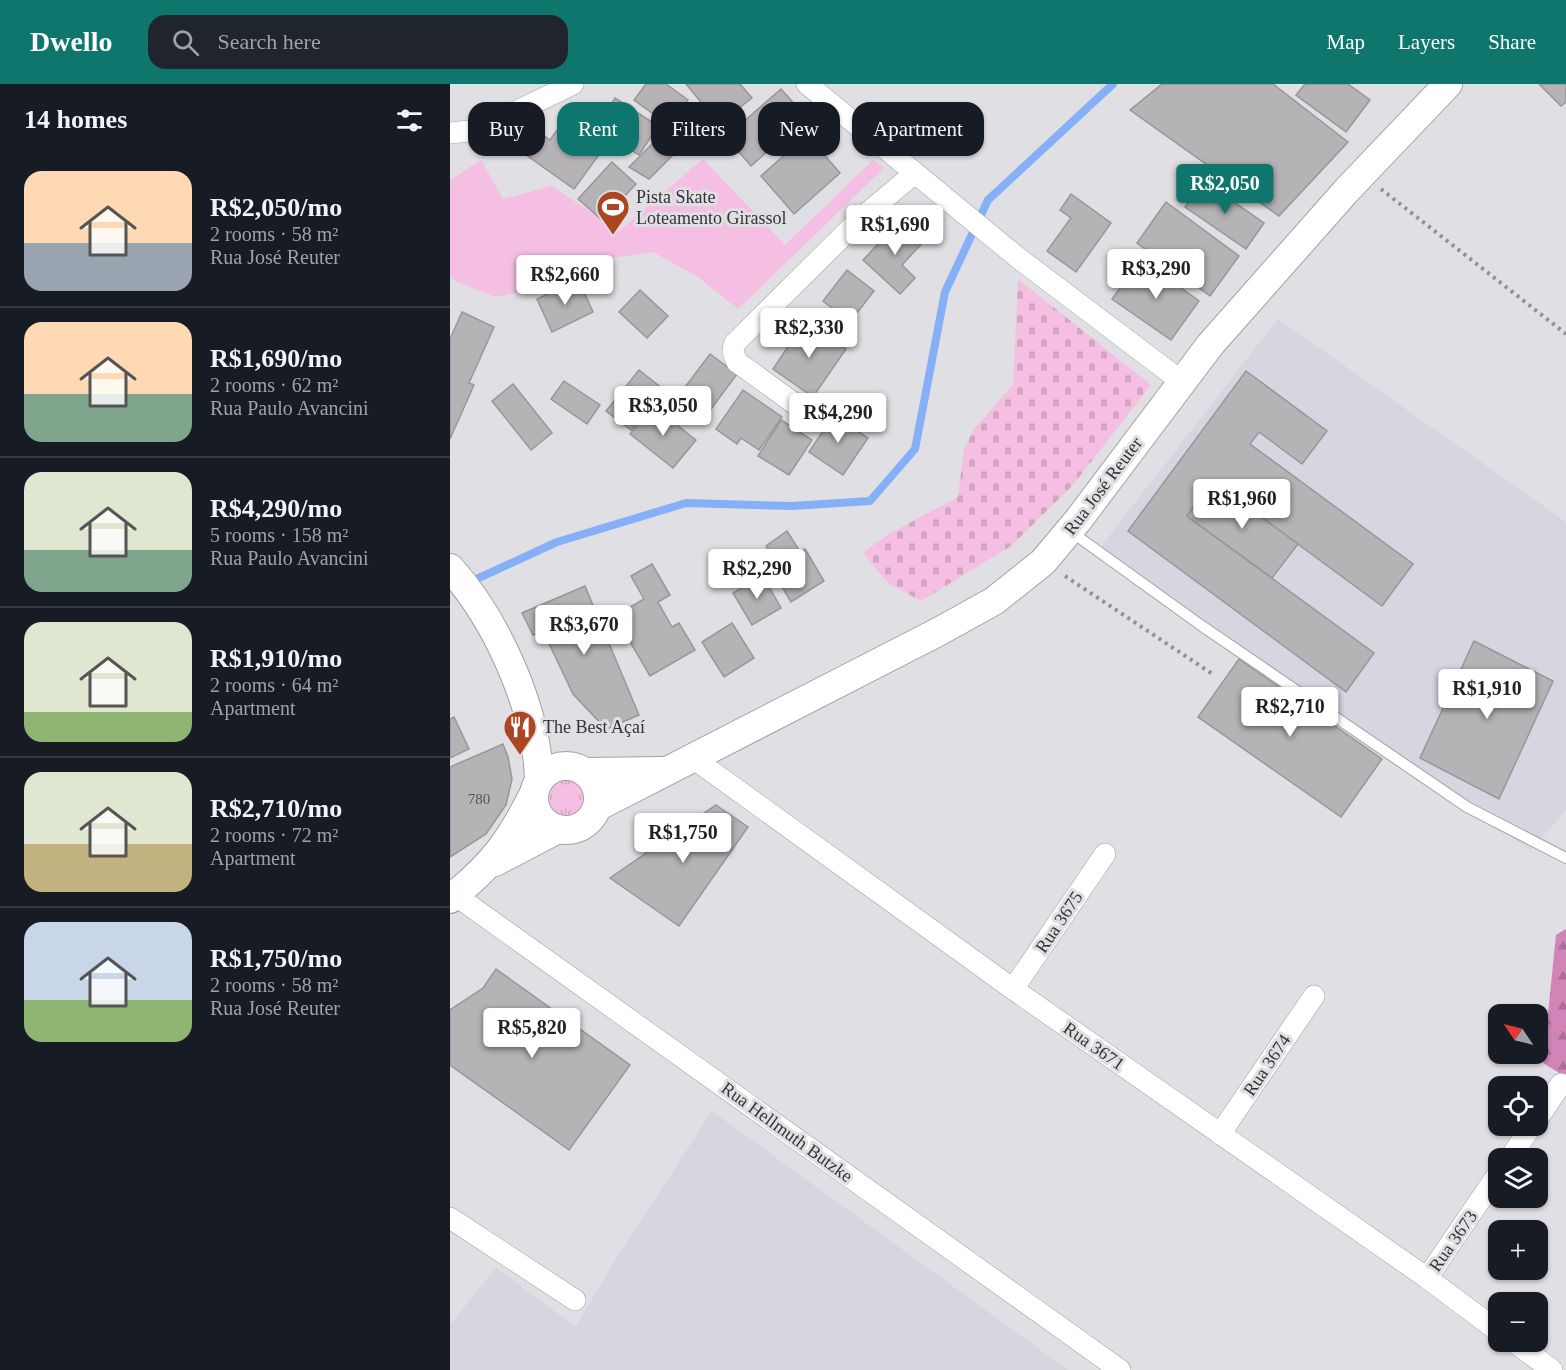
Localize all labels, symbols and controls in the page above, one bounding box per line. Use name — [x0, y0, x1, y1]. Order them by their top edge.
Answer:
search box — [148, 15, 568, 69]
text: Dwello — [30, 26, 112, 57]
icon: search — [169, 26, 202, 59]
text: Search here — [217, 29, 321, 54]
text: Map — [1327, 30, 1365, 54]
text: Layers — [1398, 30, 1455, 54]
text: Share — [1488, 30, 1536, 54]
chip: Buy — [468, 102, 545, 156]
chip: Rent — [557, 102, 639, 156]
chip: Filters — [651, 102, 746, 156]
chip: New — [758, 102, 840, 156]
chip: Apartment — [852, 102, 984, 156]
icon: filters — [393, 104, 426, 137]
text: 14 homes — [24, 105, 127, 134]
pin: R$2,050 — [1170, 164, 1280, 215]
text: R$2,050 — [1190, 172, 1260, 194]
place label: Pista Skate Loteamento Girassol — [636, 187, 786, 228]
sports icon: Pista Skate Loteamento Girassol — [595, 189, 631, 236]
text: R$2,050/mo — [210, 193, 342, 222]
icon: home — [72, 195, 144, 267]
pin: R$1,690 — [840, 205, 950, 256]
text: R$1,690 — [860, 213, 930, 235]
text: 2 rooms · 58 m² — [210, 223, 338, 245]
text: Rua José Reuter — [210, 246, 340, 268]
pin: R$3,290 — [1101, 249, 1211, 300]
pin: R$2,660 — [510, 255, 620, 306]
text: R$3,290 — [1121, 257, 1191, 279]
text: R$2,660 — [530, 263, 600, 285]
pin: R$2,330 — [754, 308, 864, 359]
text: R$2,330 — [774, 316, 844, 338]
text: R$1,690/mo — [210, 344, 342, 373]
icon: home — [72, 346, 144, 418]
text: 2 rooms · 62 m² — [210, 374, 338, 396]
pin: R$3,050 — [608, 386, 718, 437]
pin: R$4,290 — [783, 393, 893, 444]
text: R$3,050 — [628, 394, 698, 416]
text: Rua Paulo Avancini — [210, 397, 369, 419]
text: R$4,290 — [803, 401, 873, 423]
street label: Rua José Reuter — [1060, 433, 1146, 539]
pin: R$1,960 — [1187, 479, 1297, 530]
text: R$1,960 — [1207, 487, 1277, 509]
text: R$4,290/mo — [210, 494, 342, 523]
icon: home — [72, 496, 144, 568]
text: 5 rooms · 158 m² — [210, 524, 348, 546]
text: Rua Paulo Avancini — [210, 547, 369, 569]
pin: R$2,290 — [702, 549, 812, 600]
text: R$2,290 — [722, 557, 792, 579]
pin: R$3,670 — [529, 605, 639, 656]
text: R$3,670 — [549, 613, 619, 635]
text: R$1,910/mo — [210, 644, 342, 673]
icon: home — [72, 646, 144, 718]
pin: R$1,910 — [1432, 669, 1542, 720]
text: 2 rooms · 64 m² — [210, 674, 338, 696]
text: R$1,910 — [1452, 677, 1522, 699]
pin: R$2,710 — [1235, 687, 1345, 738]
text: R$2,710 — [1255, 695, 1325, 717]
text: Apartment — [210, 697, 296, 719]
restaurant icon: The Best Açaí — [502, 709, 538, 756]
place label: The Best Açaí — [543, 717, 645, 737]
house number: 780 — [468, 791, 490, 807]
text: R$2,710/mo — [210, 794, 342, 823]
icon: home — [72, 796, 144, 868]
pin: R$1,750 — [628, 813, 738, 864]
text: R$1,750 — [648, 821, 718, 843]
text: 2 rooms · 72 m² — [210, 824, 338, 846]
text: Apartment — [210, 847, 296, 869]
street label: Rua 3675 — [1031, 888, 1087, 956]
text: R$1,750/mo — [210, 944, 342, 973]
icon: home — [72, 946, 144, 1018]
text: 2 rooms · 58 m² — [210, 974, 338, 996]
text: Rua José Reuter — [210, 997, 340, 1019]
north arrow — [1488, 1004, 1548, 1064]
map controls — [1488, 1004, 1548, 1352]
pin: R$5,820 — [477, 1008, 587, 1059]
text: R$5,820 — [497, 1016, 567, 1038]
street label: Rua 3671 — [1060, 1018, 1128, 1074]
street label: Rua 3674 — [1239, 1031, 1295, 1099]
button: locate — [1488, 1076, 1548, 1136]
street label: Rua Hellmuth Butzke — [718, 1078, 856, 1186]
button: layers — [1488, 1148, 1548, 1208]
street label: Rua 3673 — [1425, 1207, 1481, 1275]
button: + — [1488, 1220, 1548, 1280]
button: − — [1488, 1292, 1548, 1352]

